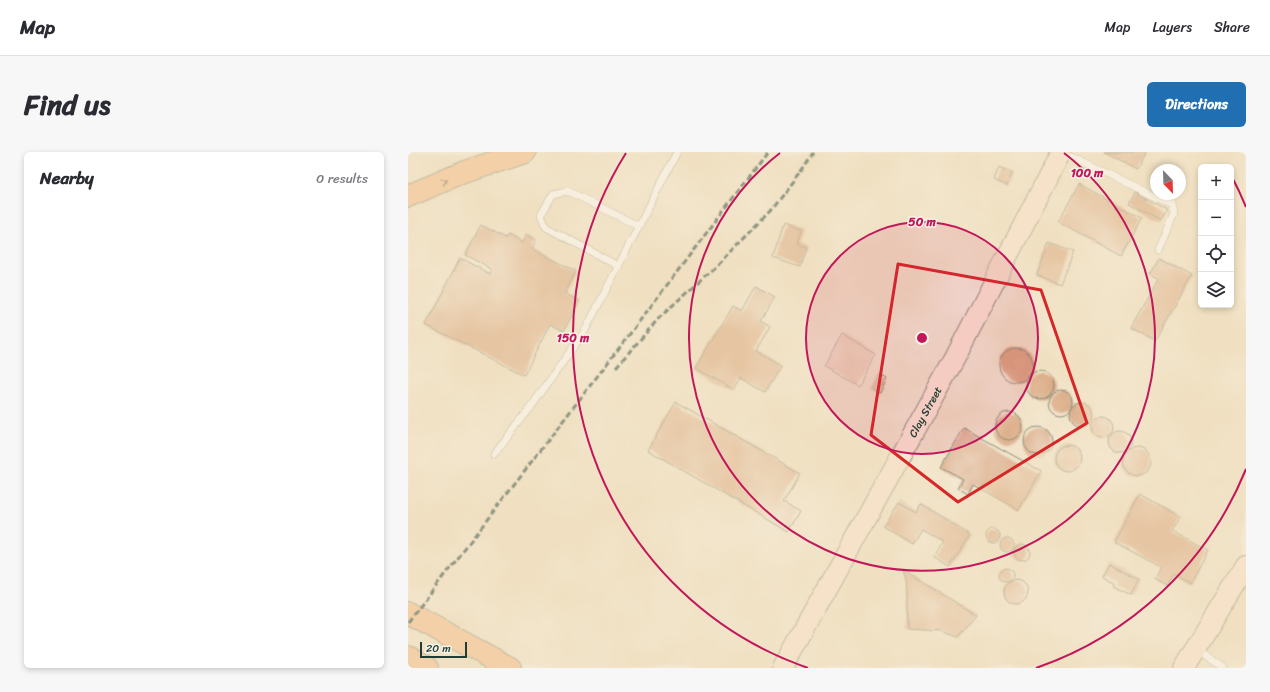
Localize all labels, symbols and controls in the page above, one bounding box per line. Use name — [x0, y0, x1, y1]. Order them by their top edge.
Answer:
text: Map — [20, 11, 55, 44]
text: Map — [1105, 15, 1130, 40]
text: Layers — [1152, 15, 1192, 40]
text: Share — [1214, 15, 1250, 40]
text: Find us — [24, 80, 111, 129]
button: Directions — [1147, 82, 1246, 127]
text: 100 m — [1071, 162, 1104, 184]
text: Nearby — [40, 163, 94, 193]
north arrow — [1150, 164, 1186, 200]
map controls — [1198, 164, 1234, 308]
button: + — [1198, 164, 1234, 200]
text: 0 results — [316, 167, 368, 190]
one-way arrow — [440, 177, 447, 185]
button: − — [1198, 200, 1234, 236]
text: 50 m — [908, 211, 936, 233]
button: locate — [1198, 236, 1234, 272]
button: layers — [1198, 272, 1234, 308]
text: 150 m — [557, 327, 590, 349]
centre of rings — [915, 331, 929, 345]
street label: Clay Street — [904, 383, 948, 441]
text: 20 m — [426, 639, 451, 658]
scale bar — [420, 640, 467, 659]

